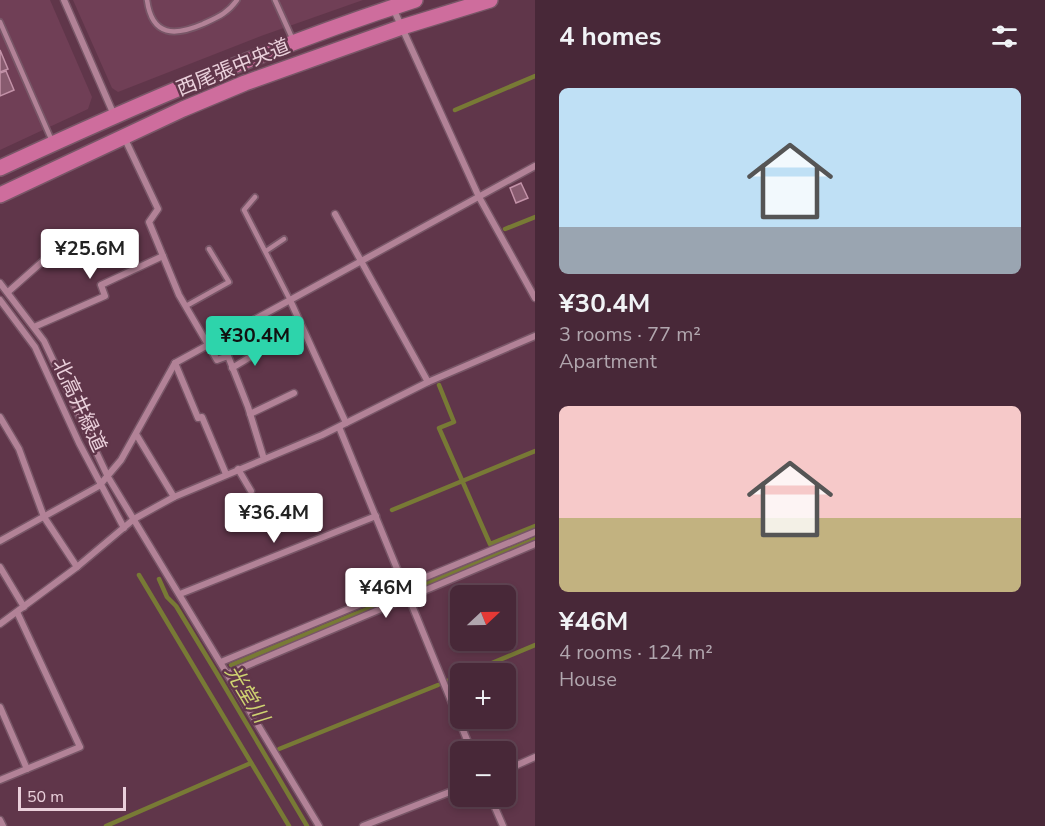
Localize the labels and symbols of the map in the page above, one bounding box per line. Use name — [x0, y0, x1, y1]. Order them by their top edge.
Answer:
street label: 西尾張中央道 — [172, 32, 294, 102]
pin: ¥25.6M — [41, 229, 139, 280]
pin: ¥30.4M — [206, 316, 304, 367]
street label: 北高井緑道 — [46, 354, 113, 456]
pin: ¥36.4M — [225, 493, 323, 544]
pin: ¥46M — [350, 568, 422, 619]
north arrow — [450, 585, 516, 651]
water label: 光堂川 — [219, 660, 276, 730]
scale bar — [18, 784, 126, 812]

